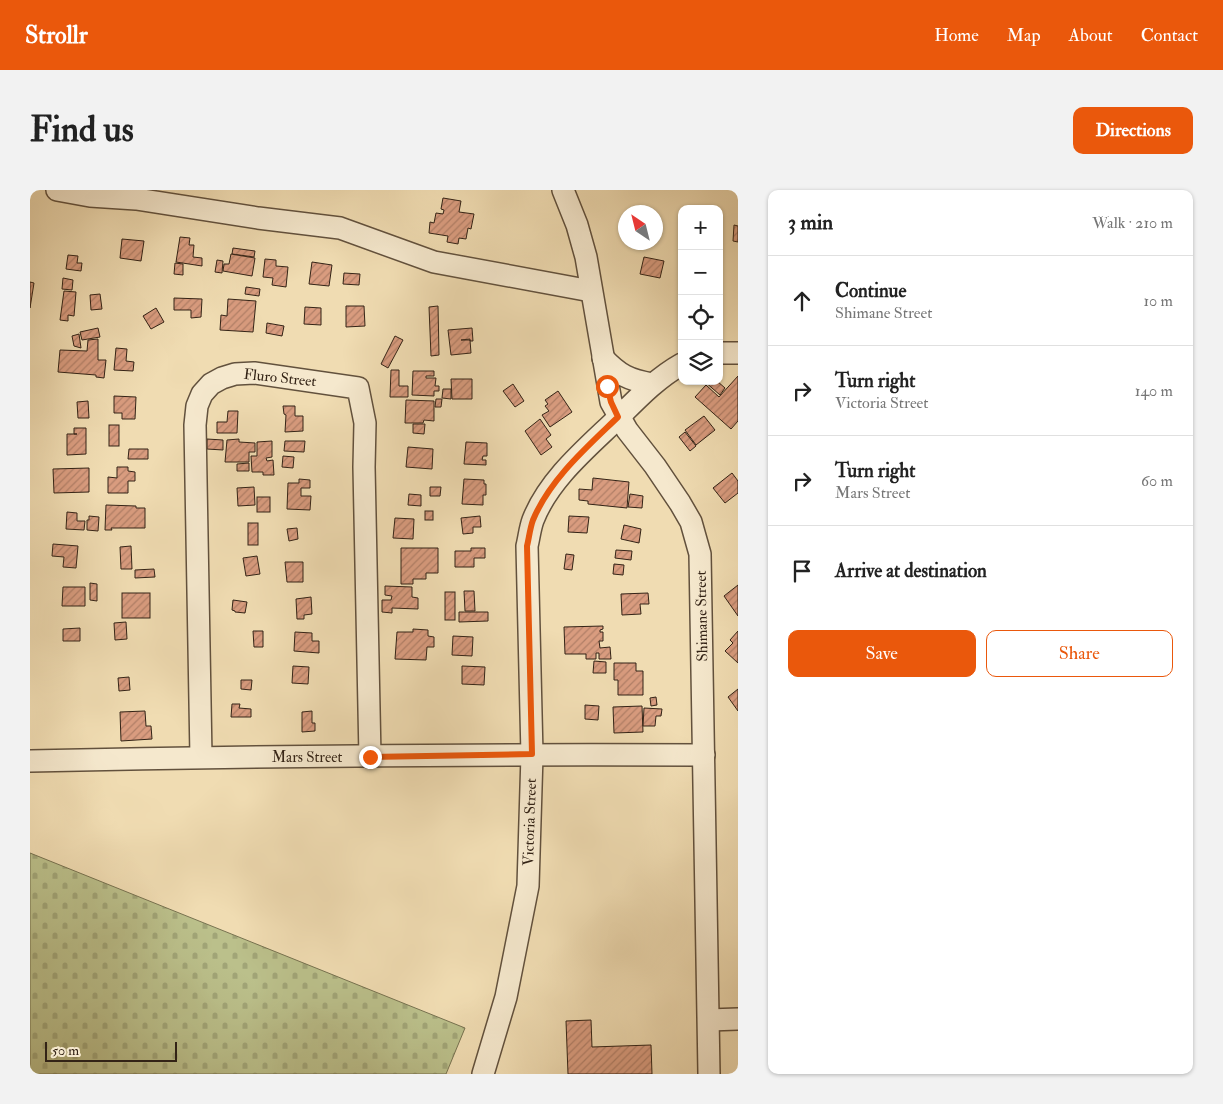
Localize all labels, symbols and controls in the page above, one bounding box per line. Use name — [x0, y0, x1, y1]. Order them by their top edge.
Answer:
text: Strollr — [25, 20, 88, 51]
text: Home — [934, 24, 979, 47]
text: Map — [1007, 24, 1041, 47]
text: About — [1069, 24, 1113, 47]
text: Contact — [1141, 24, 1198, 47]
button: Directions — [1073, 107, 1193, 154]
text: Find us — [30, 108, 134, 152]
north arrow — [618, 205, 663, 250]
map controls — [678, 205, 723, 385]
button: + — [678, 205, 723, 250]
text: 3 min — [788, 209, 833, 236]
text: Walk · 210 m — [1092, 213, 1173, 233]
button: − — [678, 250, 723, 295]
text: Continue — [835, 279, 906, 303]
icon: ahead — [788, 287, 816, 315]
text: 10 m — [1143, 291, 1173, 311]
button: locate — [678, 295, 723, 340]
text: Shimane Street — [835, 303, 932, 323]
button: layers — [678, 340, 723, 385]
street label: Fluro Street — [243, 365, 317, 391]
text: Turn right — [835, 369, 915, 393]
route start — [596, 375, 619, 398]
icon: right — [788, 377, 816, 405]
text: 140 m — [1135, 381, 1173, 401]
text: Victoria Street — [835, 393, 928, 413]
text: Turn right — [835, 459, 915, 483]
icon: right — [788, 467, 816, 495]
text: 60 m — [1141, 471, 1173, 491]
text: Mars Street — [835, 483, 910, 503]
icon: arrive — [788, 557, 816, 585]
text: Arrive at destination — [835, 559, 987, 583]
street label: Shimane Street — [692, 570, 712, 662]
button: Save — [788, 630, 976, 677]
button: Share — [986, 630, 1173, 677]
route end — [359, 746, 382, 769]
street label: Mars Street — [272, 748, 342, 767]
street label: Victoria Street — [519, 778, 541, 866]
scale bar — [45, 1039, 178, 1062]
text: 50 m — [52, 1042, 79, 1059]

